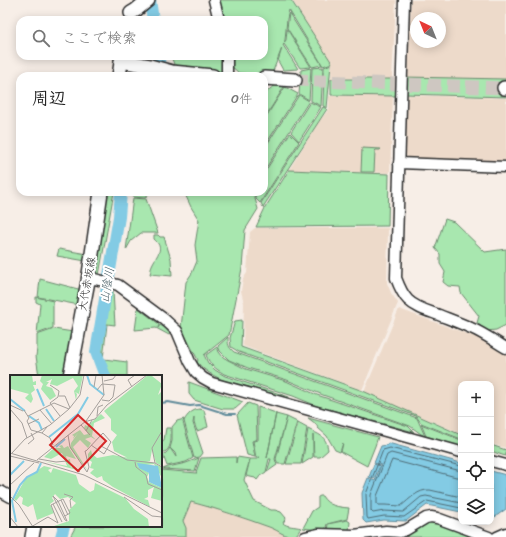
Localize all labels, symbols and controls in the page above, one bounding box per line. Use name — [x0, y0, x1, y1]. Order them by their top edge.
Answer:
north arrow — [410, 12, 446, 48]
search box — [16, 16, 268, 60]
text: ここで検索 — [62, 25, 137, 51]
icon: search — [30, 27, 52, 49]
text: 周辺 — [32, 83, 66, 113]
text: 0件 — [231, 87, 252, 110]
street label: 大代赤坂線 — [73, 255, 101, 313]
water label: 山陰川 — [93, 265, 121, 305]
inset map — [10, 375, 162, 527]
map controls — [458, 381, 494, 525]
button: + — [458, 381, 494, 417]
button: − — [458, 417, 494, 453]
button: locate — [458, 453, 494, 489]
button: layers — [458, 489, 494, 525]

